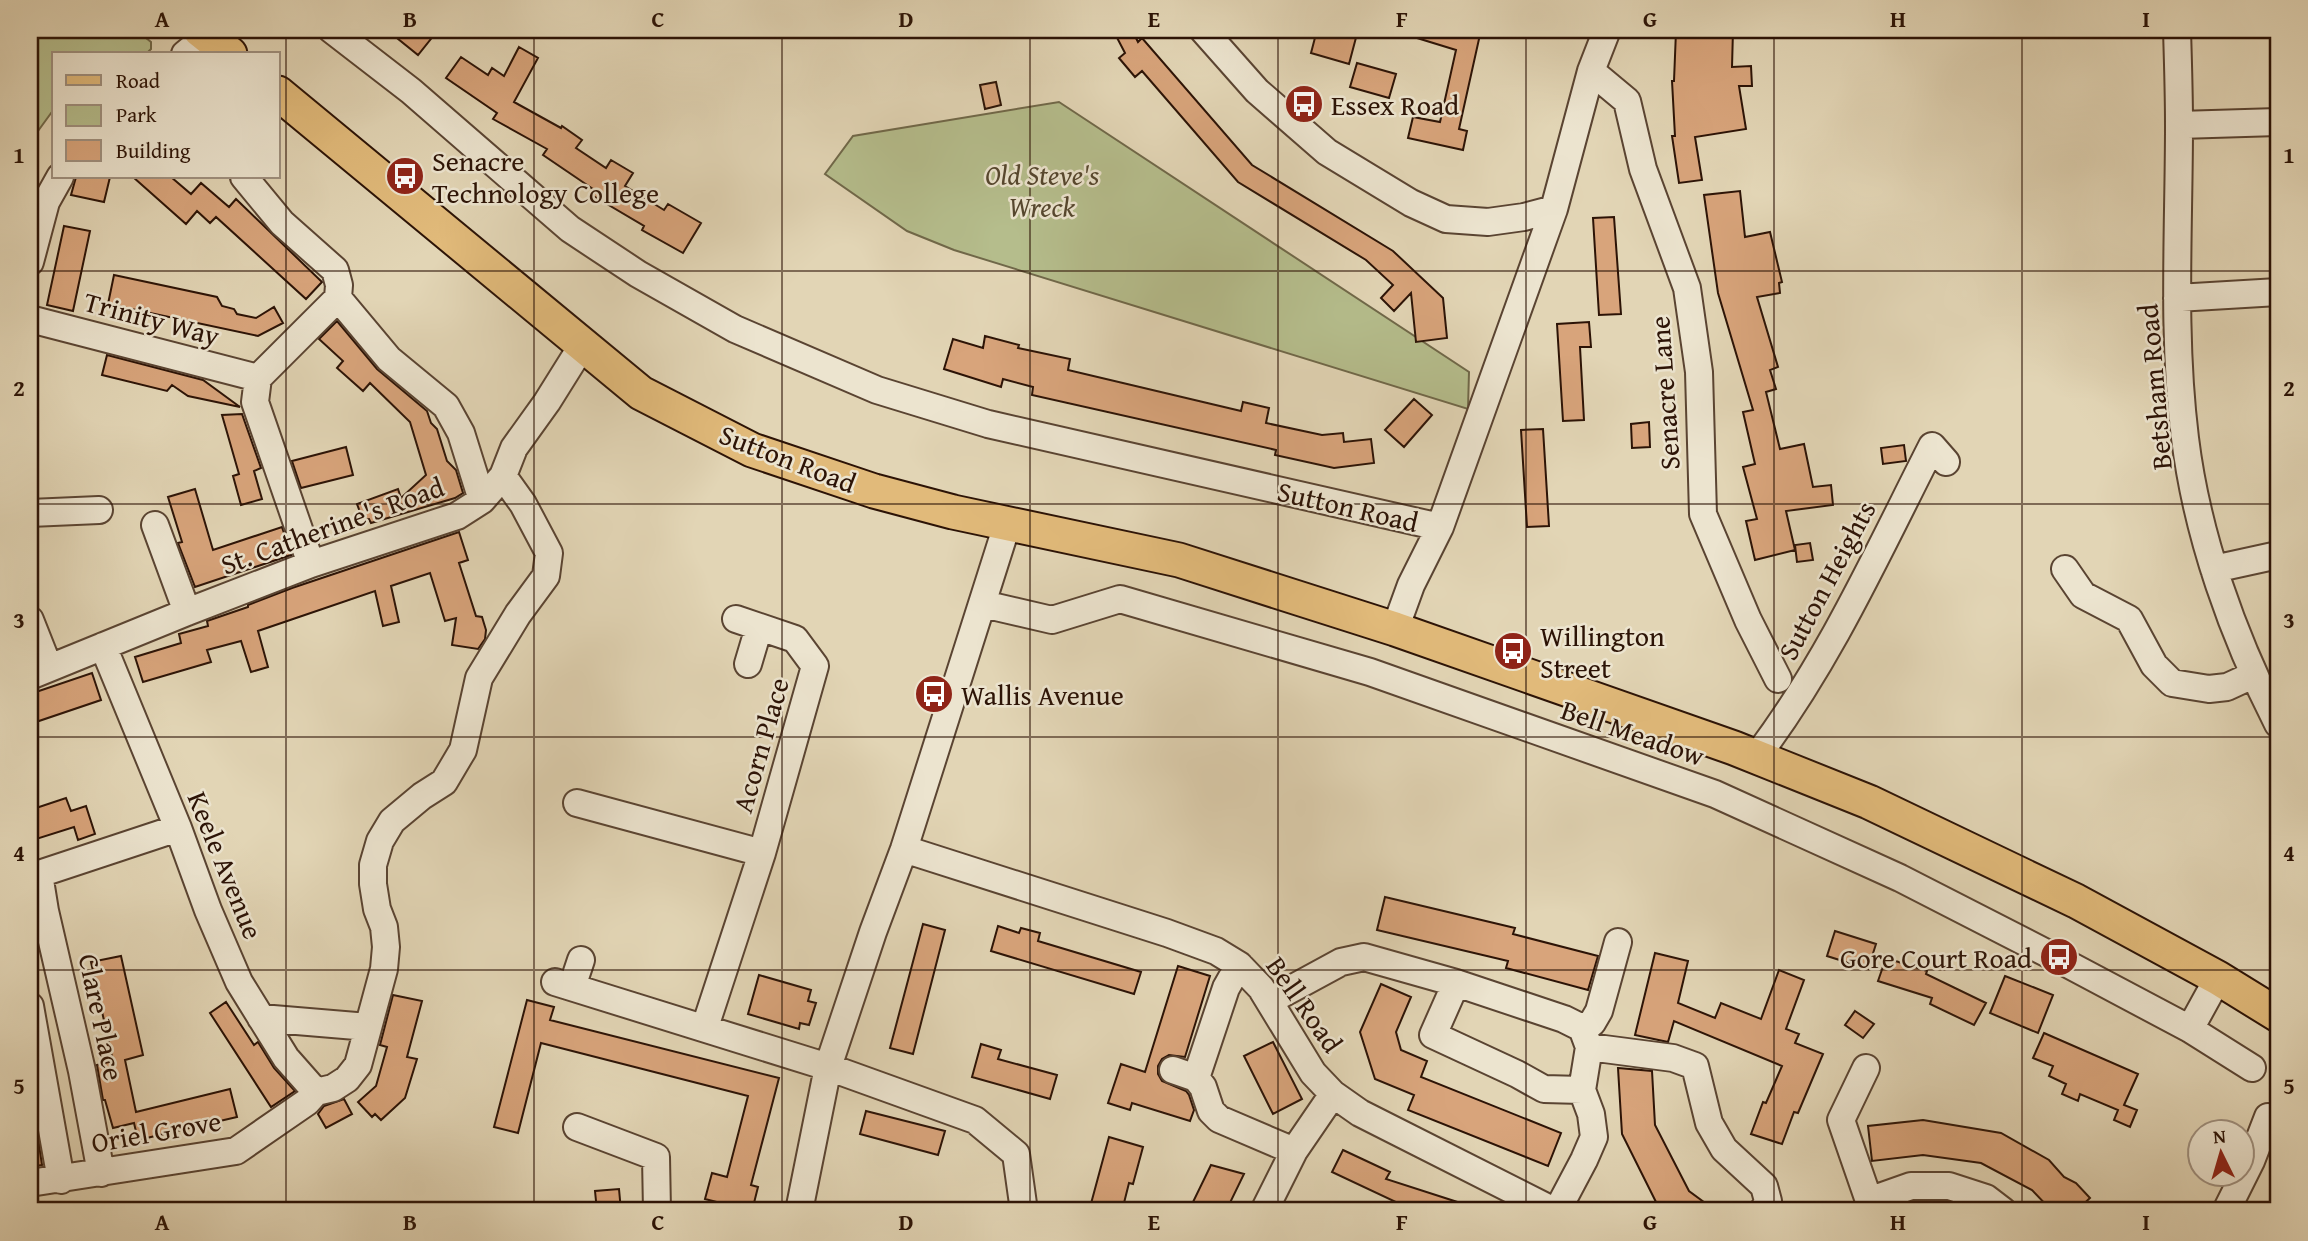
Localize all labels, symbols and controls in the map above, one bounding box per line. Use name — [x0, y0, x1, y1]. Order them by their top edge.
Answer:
text: A — [155, 2, 170, 35]
text: B — [403, 2, 417, 35]
text: C — [651, 2, 665, 35]
text: D — [899, 2, 914, 35]
text: E — [1148, 2, 1160, 35]
text: F — [1396, 2, 1408, 35]
text: G — [1643, 2, 1657, 35]
text: H — [1890, 2, 1906, 35]
text: I — [2142, 2, 2150, 35]
legend — [52, 52, 280, 178]
text: Road — [116, 65, 161, 96]
bus stop icon: Essex Road — [1283, 83, 1325, 125]
place label: Essex Road — [1331, 84, 1459, 125]
text: Park — [116, 99, 157, 130]
text: Building — [116, 135, 191, 166]
text: 1 — [13, 138, 25, 171]
text: 1 — [2283, 138, 2295, 171]
place label: Senacre Technology College — [432, 140, 659, 213]
park label: Old Steve's Wreck — [985, 154, 1099, 227]
bus stop icon: Senacre Technology College — [384, 155, 426, 197]
street label: Trinity Way — [80, 280, 224, 356]
street label: Betsham Road — [2126, 302, 2182, 472]
street label: Senacre Lane — [1638, 315, 1690, 471]
text: 2 — [13, 371, 25, 404]
text: 2 — [2283, 371, 2295, 404]
street label: Sutton Road — [714, 413, 862, 503]
street label: St. Catherine's Road — [215, 466, 450, 584]
street label: Sutton Road — [1274, 470, 1422, 542]
street label: Sutton Heights — [1767, 493, 1885, 667]
text: 3 — [13, 603, 25, 636]
text: 3 — [2283, 603, 2295, 636]
place label: Willington Street — [1540, 615, 1665, 688]
bus stop icon: Willington Street — [1492, 630, 1534, 672]
street label: Acorn Place — [721, 673, 799, 817]
bus stop icon: Wallis Avenue — [913, 673, 955, 715]
place label: Wallis Avenue — [961, 674, 1124, 715]
street label: Bell Meadow — [1556, 688, 1710, 776]
street label: Keele Avenue — [178, 785, 274, 945]
text: 4 — [13, 836, 25, 869]
text: 4 — [2283, 836, 2295, 869]
bus stop icon: Gore Court Road — [2038, 936, 2080, 978]
place label: Gore Court Road — [1840, 937, 2032, 978]
street label: Bell Road — [1257, 947, 1353, 1061]
street label: Clare Place — [69, 950, 135, 1084]
text: 5 — [13, 1069, 25, 1102]
text: 5 — [2283, 1069, 2295, 1102]
street label: Oriel Grove — [88, 1099, 224, 1163]
north arrow — [2186, 1118, 2256, 1188]
text: N — [2212, 1122, 2227, 1151]
text: A — [155, 1205, 170, 1238]
text: B — [403, 1205, 417, 1238]
text: C — [651, 1205, 665, 1238]
text: D — [899, 1205, 914, 1238]
text: E — [1148, 1205, 1160, 1238]
text: F — [1396, 1205, 1408, 1238]
text: G — [1643, 1205, 1657, 1238]
text: H — [1890, 1205, 1906, 1238]
text: I — [2142, 1205, 2150, 1238]

